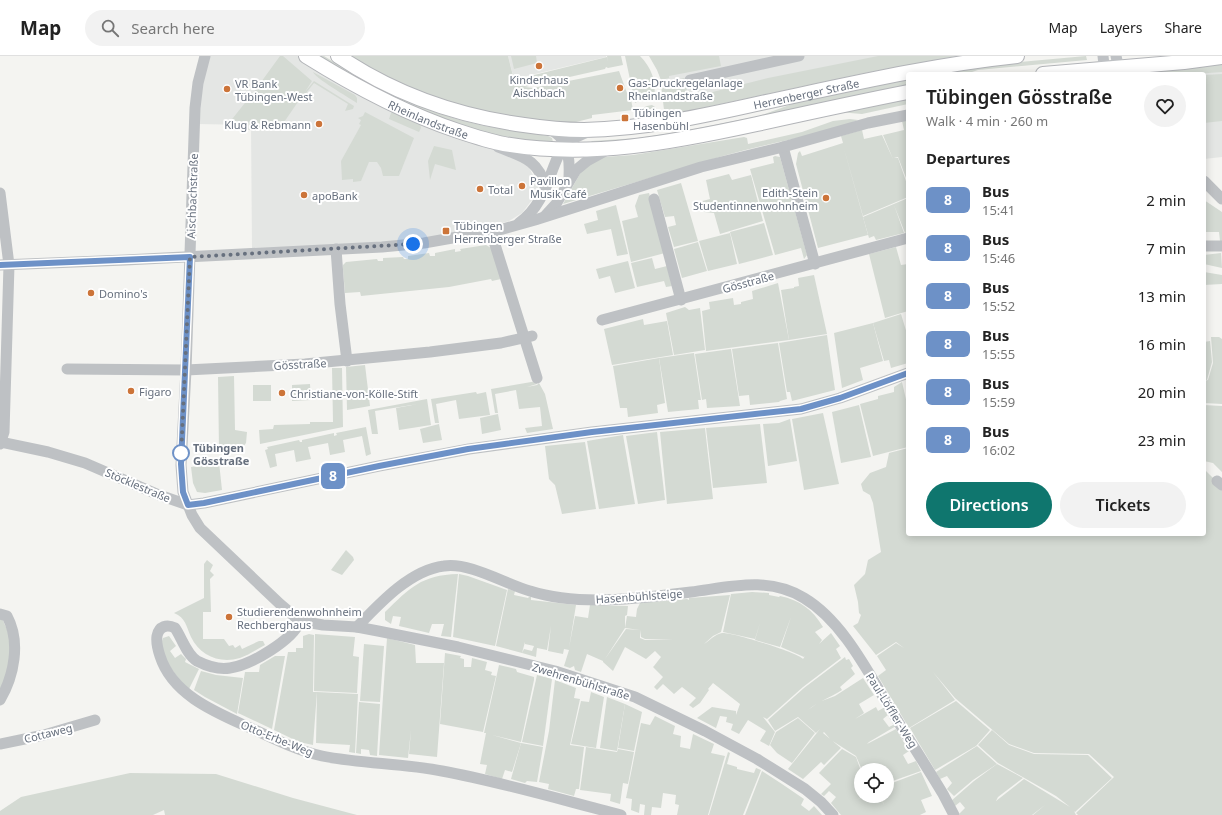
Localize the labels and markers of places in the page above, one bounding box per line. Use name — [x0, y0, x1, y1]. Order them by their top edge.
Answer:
marker: Kinderhaus Aischbach — [534, 61, 544, 71]
place label: Kinderhaus Aischbach — [510, 72, 569, 100]
place label: Gas-Druckregelanlage Rheinlandstraße — [628, 75, 743, 103]
place label: VR Bank Tübingen-West — [235, 76, 313, 104]
marker: Gas-Druckregelanlage Rheinlandstraße — [615, 83, 625, 93]
marker: VR Bank Tübingen-West — [222, 84, 232, 94]
place label: Tübingen Hasenbühl — [633, 105, 689, 133]
marker: Tübingen Hasenbühl — [620, 113, 630, 123]
place label: Klug & Rebmann — [224, 117, 311, 132]
marker: Klug & Rebmann — [314, 119, 324, 129]
place label: Pavillon Musik Café — [530, 173, 587, 201]
marker: Pavillon Musik Café — [517, 181, 527, 191]
place label: Total — [488, 182, 513, 197]
marker: Total — [475, 184, 485, 194]
place label: Edith-Stein Studentinnenwohnheim — [693, 185, 818, 213]
place label: apoBank — [312, 188, 358, 203]
marker: apoBank — [299, 190, 309, 200]
marker: Edith-Stein Studentinnenwohnheim — [821, 193, 831, 203]
place label: Tübingen Herrenberger Straße — [454, 218, 562, 246]
marker: Tübingen Herrenberger Straße — [441, 226, 451, 236]
place label: Domino's — [99, 286, 148, 301]
marker: Domino's — [86, 288, 96, 298]
place label: Figaro — [139, 384, 172, 399]
marker: Figaro — [126, 386, 136, 396]
place label: Christiane-von-Kölle-Stift — [290, 386, 418, 401]
marker: Christiane-von-Kölle-Stift — [277, 388, 287, 398]
place label: Tübingen Gösstraße — [193, 440, 250, 468]
marker: Tübingen Gösstraße — [172, 444, 190, 462]
place label: Studierendenwohnheim Rechberghaus — [237, 604, 362, 632]
marker: Studierendenwohnheim Rechberghaus — [224, 612, 234, 622]

